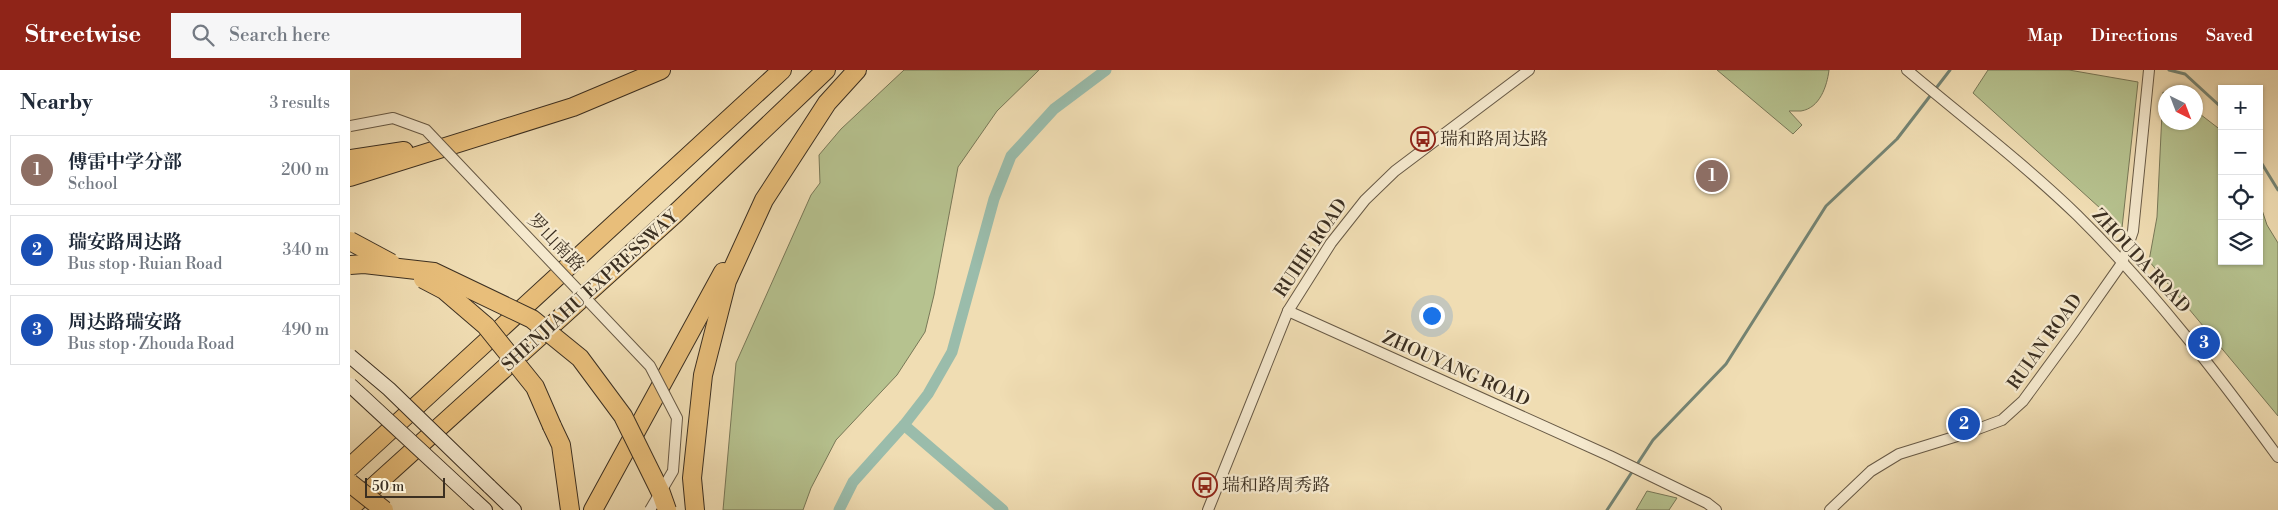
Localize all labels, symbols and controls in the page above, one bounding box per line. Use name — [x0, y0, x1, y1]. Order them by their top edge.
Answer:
search box — [171, 13, 521, 58]
text: Streetwise — [25, 20, 141, 50]
icon: search — [189, 21, 217, 49]
text: Search here — [229, 23, 330, 47]
text: Map — [2027, 24, 2063, 47]
text: Directions — [2091, 24, 2178, 47]
text: Saved — [2206, 24, 2253, 47]
north arrow — [2158, 85, 2203, 130]
map controls — [2218, 85, 2263, 265]
button: + — [2218, 85, 2263, 130]
text: Nearby — [20, 90, 93, 116]
text: 3 results — [269, 93, 330, 113]
bus stop icon: 瑞和路周达路 — [1410, 126, 1436, 152]
place label: 瑞和路周达路 — [1440, 128, 1548, 151]
button: − — [2218, 130, 2263, 175]
text: 傅雷中学分部 — [68, 150, 182, 174]
pin: 1 — [1696, 157, 1728, 195]
text: 1 — [33, 160, 41, 180]
text: 200 m — [281, 160, 329, 180]
text: School — [68, 174, 117, 194]
button: locate — [2218, 175, 2263, 220]
street label: RUIHE ROAD — [1269, 194, 1353, 302]
street label: ZHOUDA ROAD — [2087, 204, 2195, 318]
street label: SHENJIAHU EXPRESSWAY — [497, 205, 684, 377]
street label: 罗山南路 — [523, 209, 589, 277]
button: layers — [2218, 220, 2263, 265]
text: 瑞安路周达路 — [68, 230, 182, 254]
text: 2 — [32, 240, 42, 260]
text: 340 m — [282, 240, 329, 260]
text: Bus stop · Ruian Road — [68, 254, 222, 274]
street label: RUIAN ROAD — [2002, 289, 2088, 395]
your location — [1419, 303, 1445, 329]
text: 周达路瑞安路 — [68, 310, 182, 334]
text: 3 — [32, 320, 42, 340]
text: 490 m — [282, 320, 329, 340]
pin: 3 — [2188, 324, 2220, 362]
street label: ZHOUYANG ROAD — [1379, 326, 1533, 412]
text: Bus stop · Zhouda Road — [68, 334, 234, 354]
pin: 2 — [1948, 405, 1980, 443]
bus stop icon: 瑞和路周秀路 — [1192, 472, 1218, 498]
place label: 瑞和路周秀路 — [1222, 474, 1330, 497]
scale bar — [365, 475, 445, 498]
text: 50 m — [372, 478, 404, 496]

